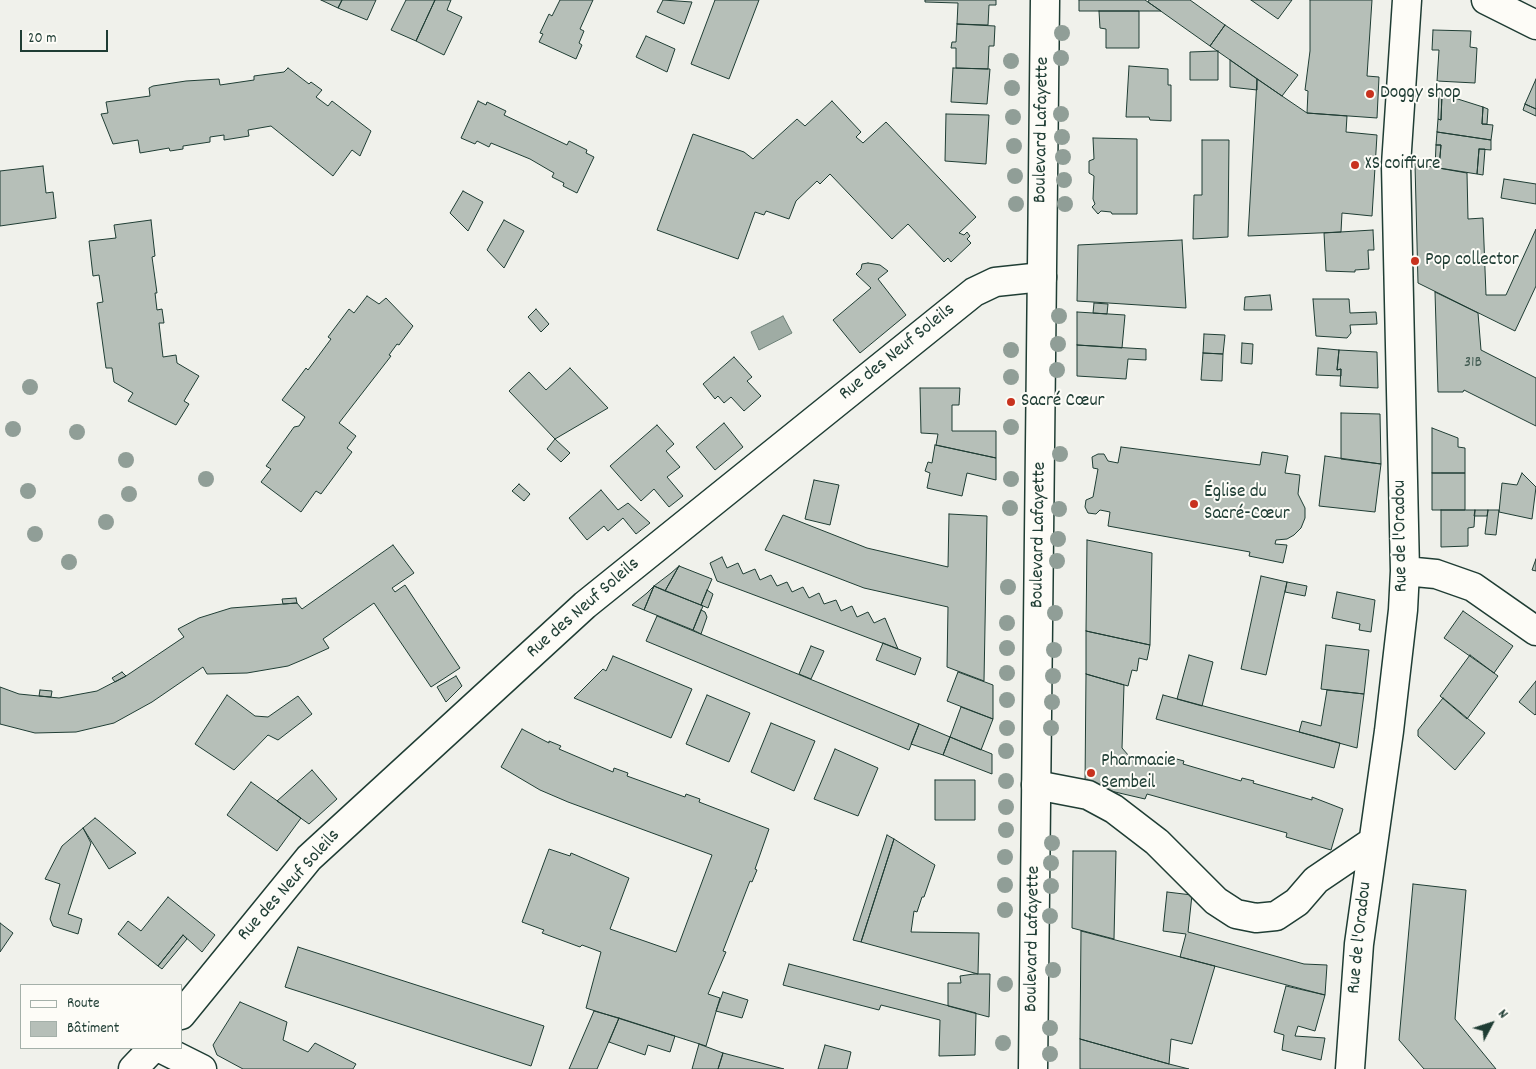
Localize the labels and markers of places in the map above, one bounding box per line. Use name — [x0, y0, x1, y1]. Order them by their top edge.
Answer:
place label: Doggy shop — [1380, 83, 1461, 105]
marker: Doggy shop — [1364, 88, 1376, 100]
place label: XS coiffure — [1365, 154, 1440, 176]
marker: XS coiffure — [1349, 159, 1361, 171]
place label: Pop collector — [1425, 250, 1519, 272]
marker: Pop collector — [1409, 255, 1421, 267]
place label: Sacré Cœur — [1021, 391, 1105, 413]
marker: Sacré Cœur — [1005, 396, 1017, 408]
place label: Église du Sacré-Cœur — [1204, 482, 1290, 526]
marker: Église du Sacré-Cœur — [1188, 498, 1200, 510]
place label: Pharmacie Sembeil — [1101, 751, 1176, 795]
marker: Pharmacie Sembeil — [1085, 767, 1097, 779]

